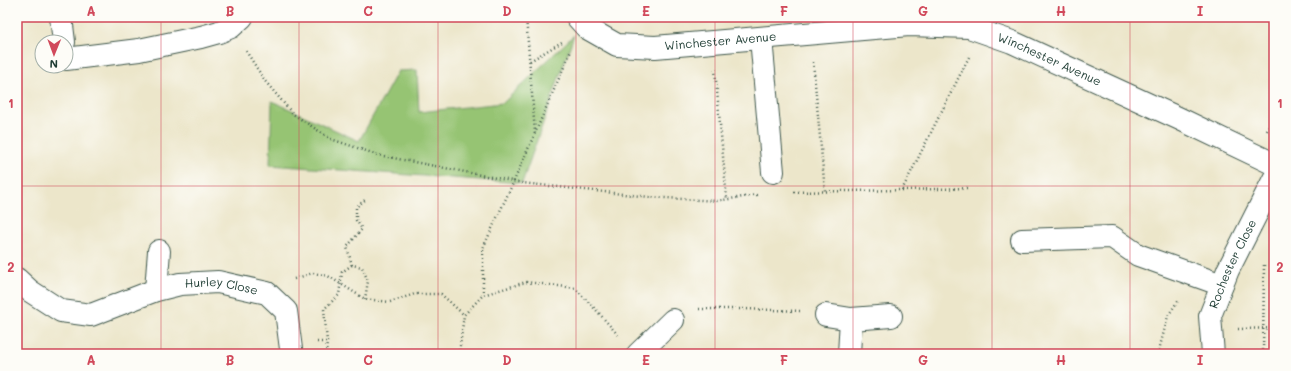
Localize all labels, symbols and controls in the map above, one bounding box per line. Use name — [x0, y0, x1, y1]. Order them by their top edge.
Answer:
text: A — [86, 2, 96, 19]
text: B — [226, 2, 235, 19]
text: C — [363, 2, 373, 19]
text: D — [502, 2, 512, 19]
text: E — [642, 2, 650, 19]
text: F — [780, 2, 788, 19]
text: G — [918, 2, 928, 19]
text: H — [1056, 2, 1066, 19]
text: I — [1197, 2, 1204, 19]
street label: Winchester Avenue — [664, 28, 777, 53]
street label: Winchester Avenue — [996, 29, 1104, 89]
north arrow — [34, 34, 74, 74]
text: N — [50, 57, 58, 72]
text: 1 — [8, 94, 14, 111]
text: 1 — [1277, 94, 1283, 111]
street label: Rochester Close — [1205, 216, 1259, 311]
text: 2 — [7, 258, 15, 275]
text: 2 — [1276, 258, 1284, 275]
street label: Hurley Close — [184, 273, 260, 298]
text: A — [86, 351, 96, 368]
text: B — [226, 351, 235, 368]
text: C — [363, 351, 373, 368]
text: D — [502, 351, 512, 368]
text: E — [642, 351, 650, 368]
text: F — [780, 351, 788, 368]
text: G — [918, 351, 928, 368]
text: H — [1056, 351, 1066, 368]
text: I — [1197, 351, 1204, 368]

